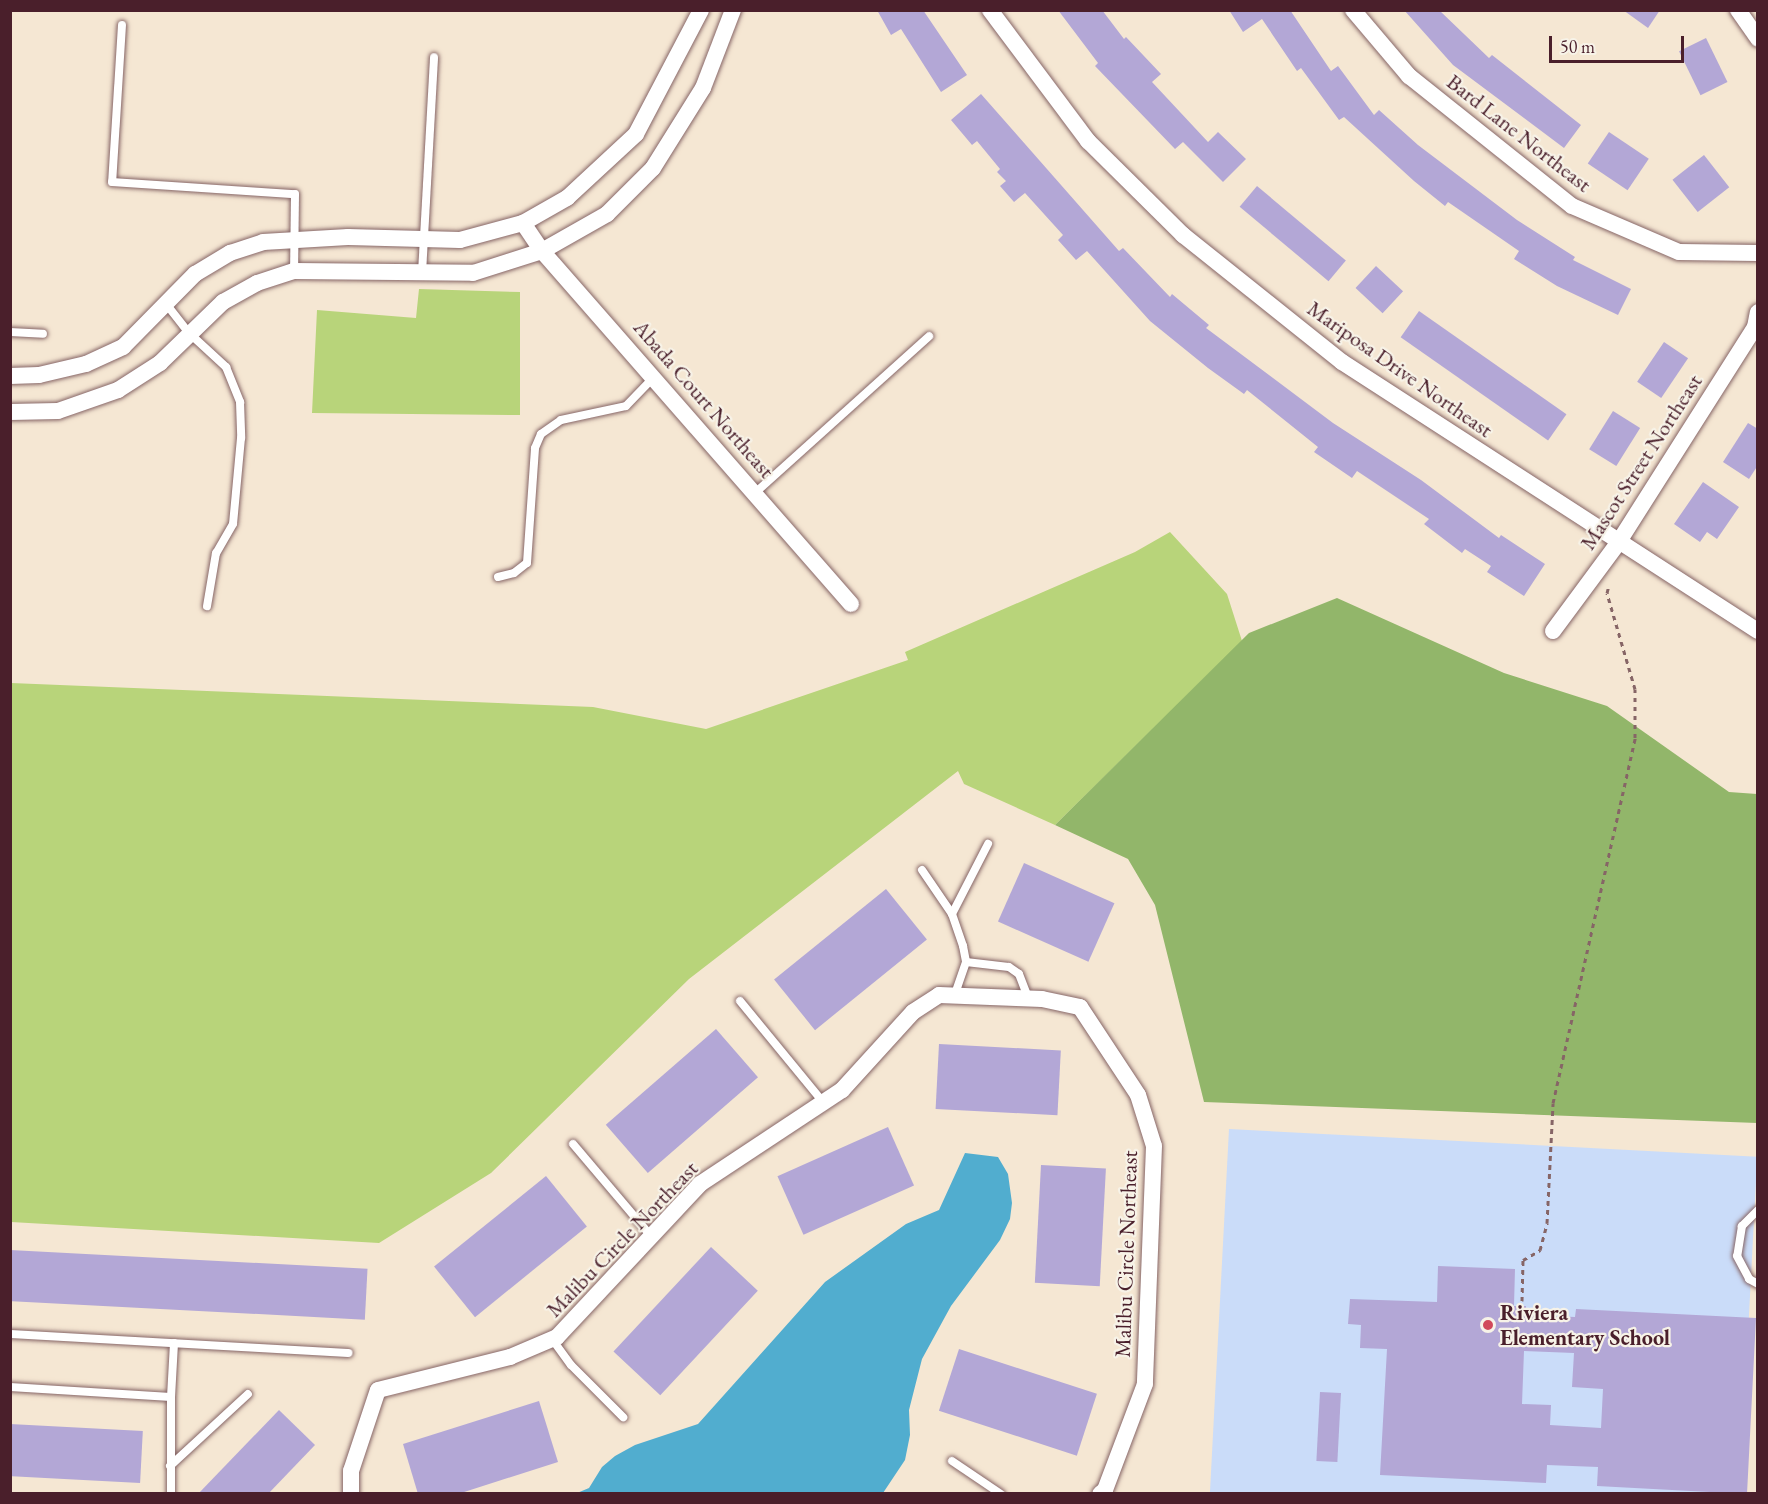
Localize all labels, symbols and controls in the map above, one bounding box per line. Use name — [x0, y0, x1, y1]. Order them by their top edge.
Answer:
scale bar — [1552, 24, 1687, 62]
text: 50 m — [1560, 35, 1595, 58]
street label: Bard Lane Northeast — [1442, 68, 1596, 198]
street label: Mariposa Drive Northeast — [1302, 295, 1498, 443]
street label: Abada Court Northeast — [628, 314, 780, 484]
street label: Mascot Street Northeast — [1574, 369, 1708, 555]
street label: Malibu Circle Northeast — [1109, 1150, 1143, 1358]
street label: Malibu Circle Northeast — [541, 1155, 703, 1323]
place label: Riviera Elementary School — [1500, 1299, 1670, 1350]
marker: Riviera Elementary School — [1481, 1318, 1495, 1332]

